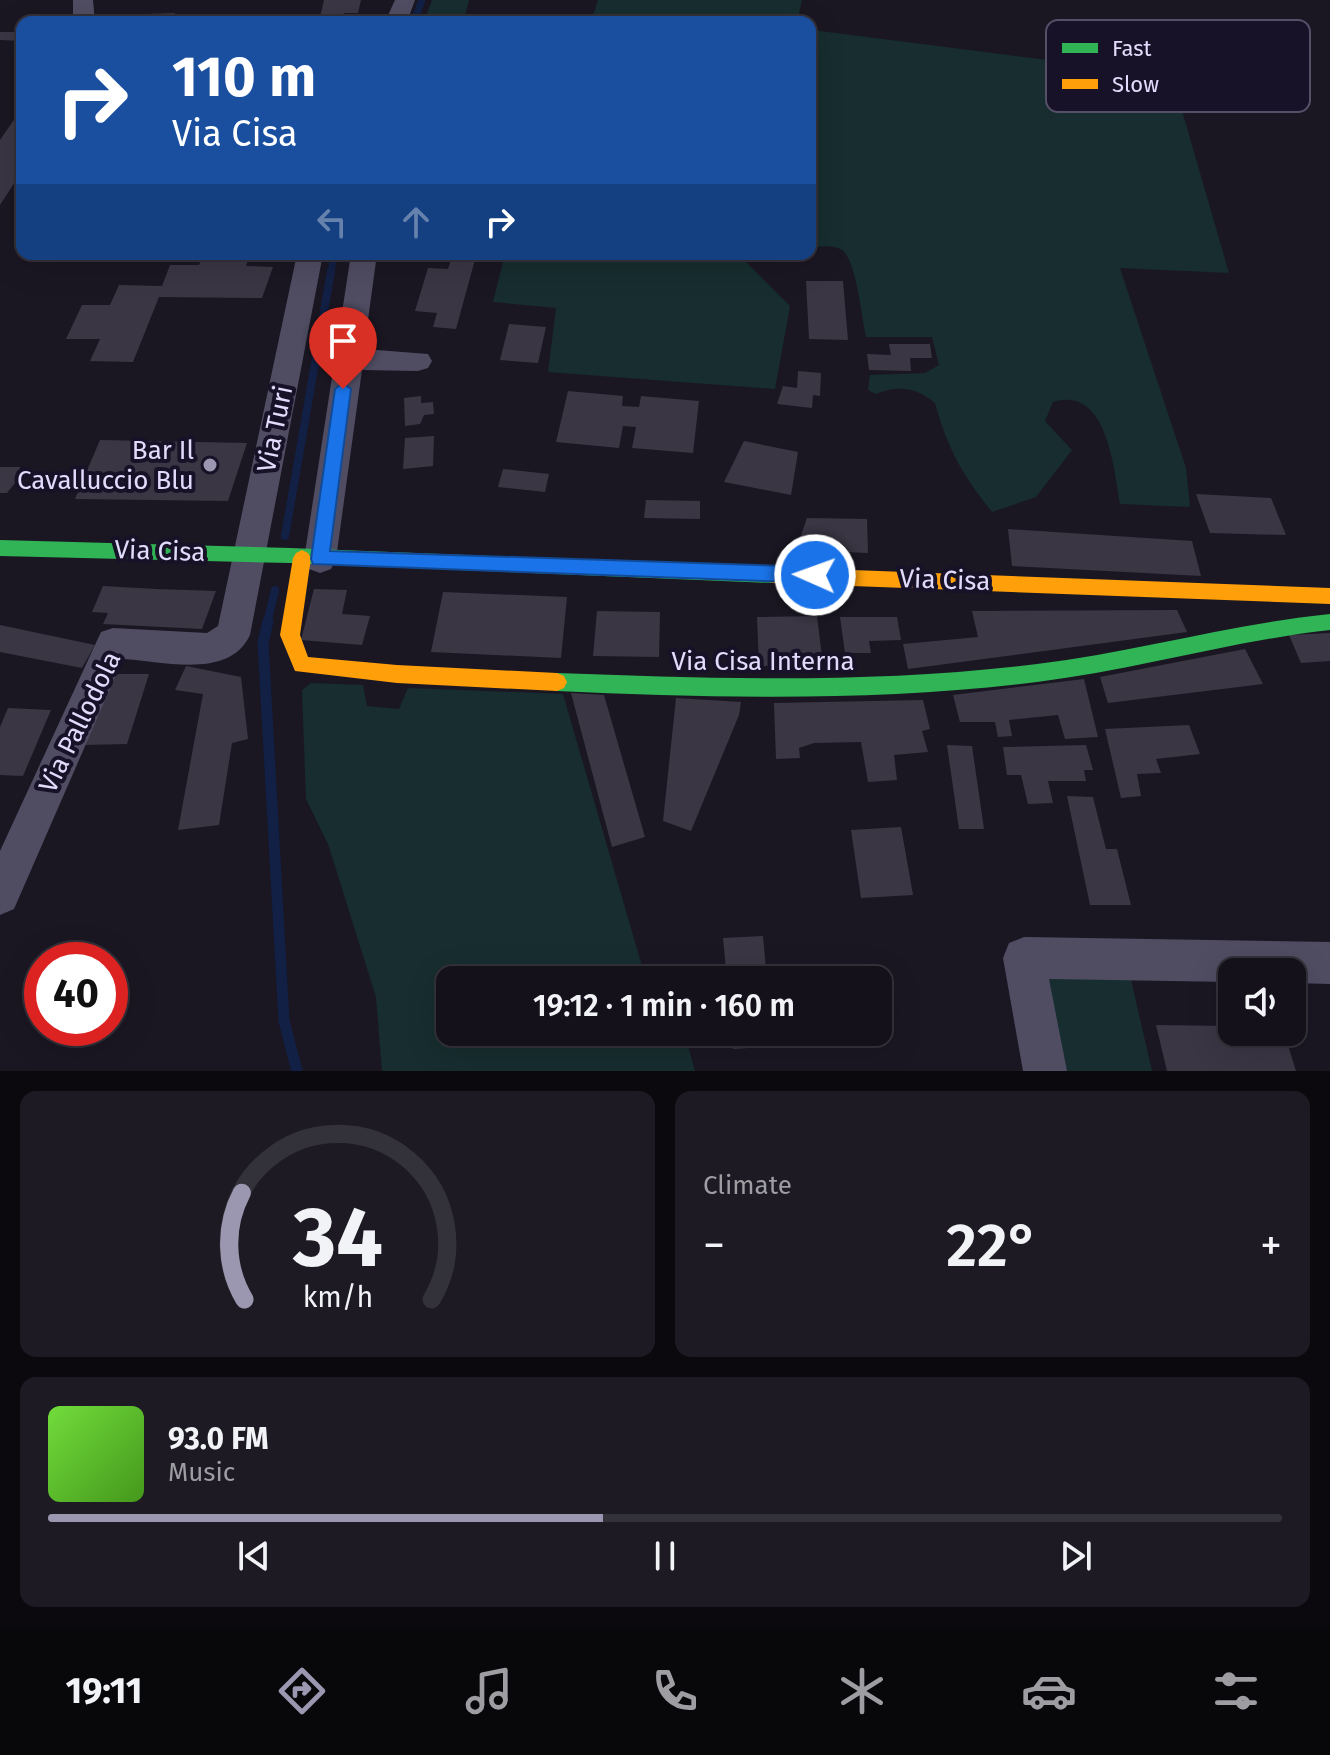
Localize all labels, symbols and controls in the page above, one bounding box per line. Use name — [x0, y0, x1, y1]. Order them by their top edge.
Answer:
legend — [1046, 20, 1310, 112]
text: Fast — [1112, 35, 1152, 62]
text: 110 m — [172, 44, 316, 111]
icon: right — [40, 48, 144, 152]
text: Slow — [1112, 71, 1159, 98]
text: Via Cisa — [172, 112, 298, 156]
icon: left — [310, 200, 354, 244]
icon: ahead — [394, 200, 438, 244]
icon: right — [478, 200, 522, 244]
pin — [309, 307, 377, 389]
icon: arrive — [321, 319, 365, 363]
street label: Via Turi — [251, 383, 299, 475]
place label: Bar Il Cavalluccio Blu — [17, 435, 194, 496]
marker: Bar Il Cavalluccio Blu — [201, 456, 219, 474]
position arrow — [773, 533, 857, 617]
street label: Via Cisa — [114, 534, 206, 568]
street label: Via Cisa — [899, 563, 991, 597]
street label: Via Pallodola — [33, 646, 127, 798]
street label: Via Cisa Interna — [671, 646, 855, 677]
speed limit sign: 40 — [24, 942, 128, 1046]
map controls — [1218, 958, 1306, 1046]
button: sound — [1218, 958, 1306, 1046]
text: 19:12 · 1 min · 160 m — [533, 988, 795, 1024]
text: Climate — [703, 1170, 792, 1201]
text: 34 — [291, 1188, 383, 1288]
text: 22° — [946, 1210, 1039, 1282]
text: − — [703, 1219, 725, 1272]
text: + — [1260, 1219, 1282, 1272]
text: km/h — [302, 1280, 373, 1315]
text: 93.0 FM — [168, 1421, 269, 1457]
text: Music — [168, 1457, 235, 1488]
icon: previous — [232, 1534, 276, 1578]
icon: pause — [643, 1534, 687, 1578]
icon: next — [1054, 1534, 1098, 1578]
icon: directions — [274, 1663, 330, 1719]
icon: music — [461, 1663, 517, 1719]
icon: phone — [647, 1663, 703, 1719]
icon: climate — [834, 1663, 890, 1719]
icon: car — [1021, 1663, 1077, 1719]
icon: filters — [1208, 1663, 1264, 1719]
text: 19:11 — [65, 1669, 143, 1713]

